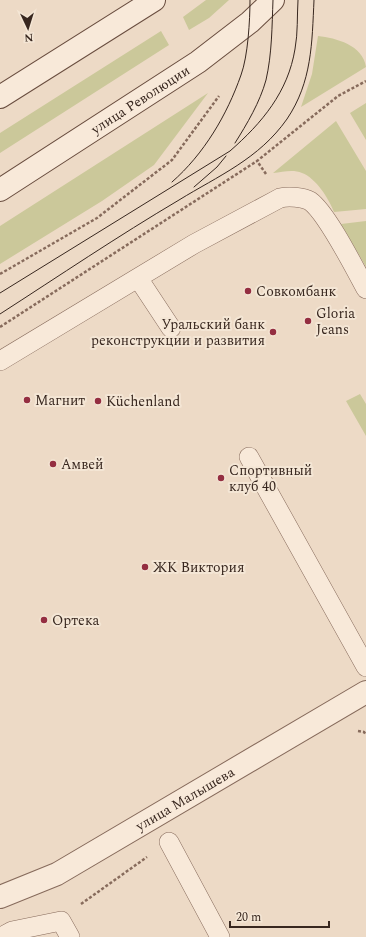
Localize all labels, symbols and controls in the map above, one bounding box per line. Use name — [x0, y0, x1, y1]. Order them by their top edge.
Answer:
north arrow — [8, 8, 48, 48]
text: N — [24, 29, 34, 46]
street label: улица Революции — [86, 60, 194, 140]
place label: Совкомбанк — [256, 281, 336, 302]
marker: Совкомбанк — [243, 286, 253, 296]
place label: Gloria Jeans — [316, 303, 355, 340]
place label: Уральский банк реконструкции и развития — [91, 314, 265, 351]
marker: Gloria Jeans — [303, 316, 313, 326]
marker: Уральский банк реконструкции и развития — [268, 327, 278, 337]
place label: Магнит — [35, 390, 85, 411]
place label: Küchenland — [106, 391, 180, 412]
marker: Магнит — [22, 395, 32, 405]
marker: Küchenland — [93, 396, 103, 406]
place label: Амвей — [61, 454, 103, 475]
marker: Амвей — [48, 459, 58, 469]
place label: Спортивный клуб 40 — [229, 460, 312, 497]
marker: Спортивный клуб 40 — [216, 473, 226, 483]
place label: ЖК Виктория — [153, 557, 244, 578]
marker: ЖК Виктория — [140, 562, 150, 572]
place label: Ортека — [52, 610, 100, 631]
marker: Ортека — [39, 615, 49, 625]
street label: улица Малышева — [131, 761, 239, 837]
scale bar — [230, 903, 329, 929]
text: 20 m — [236, 908, 261, 927]

